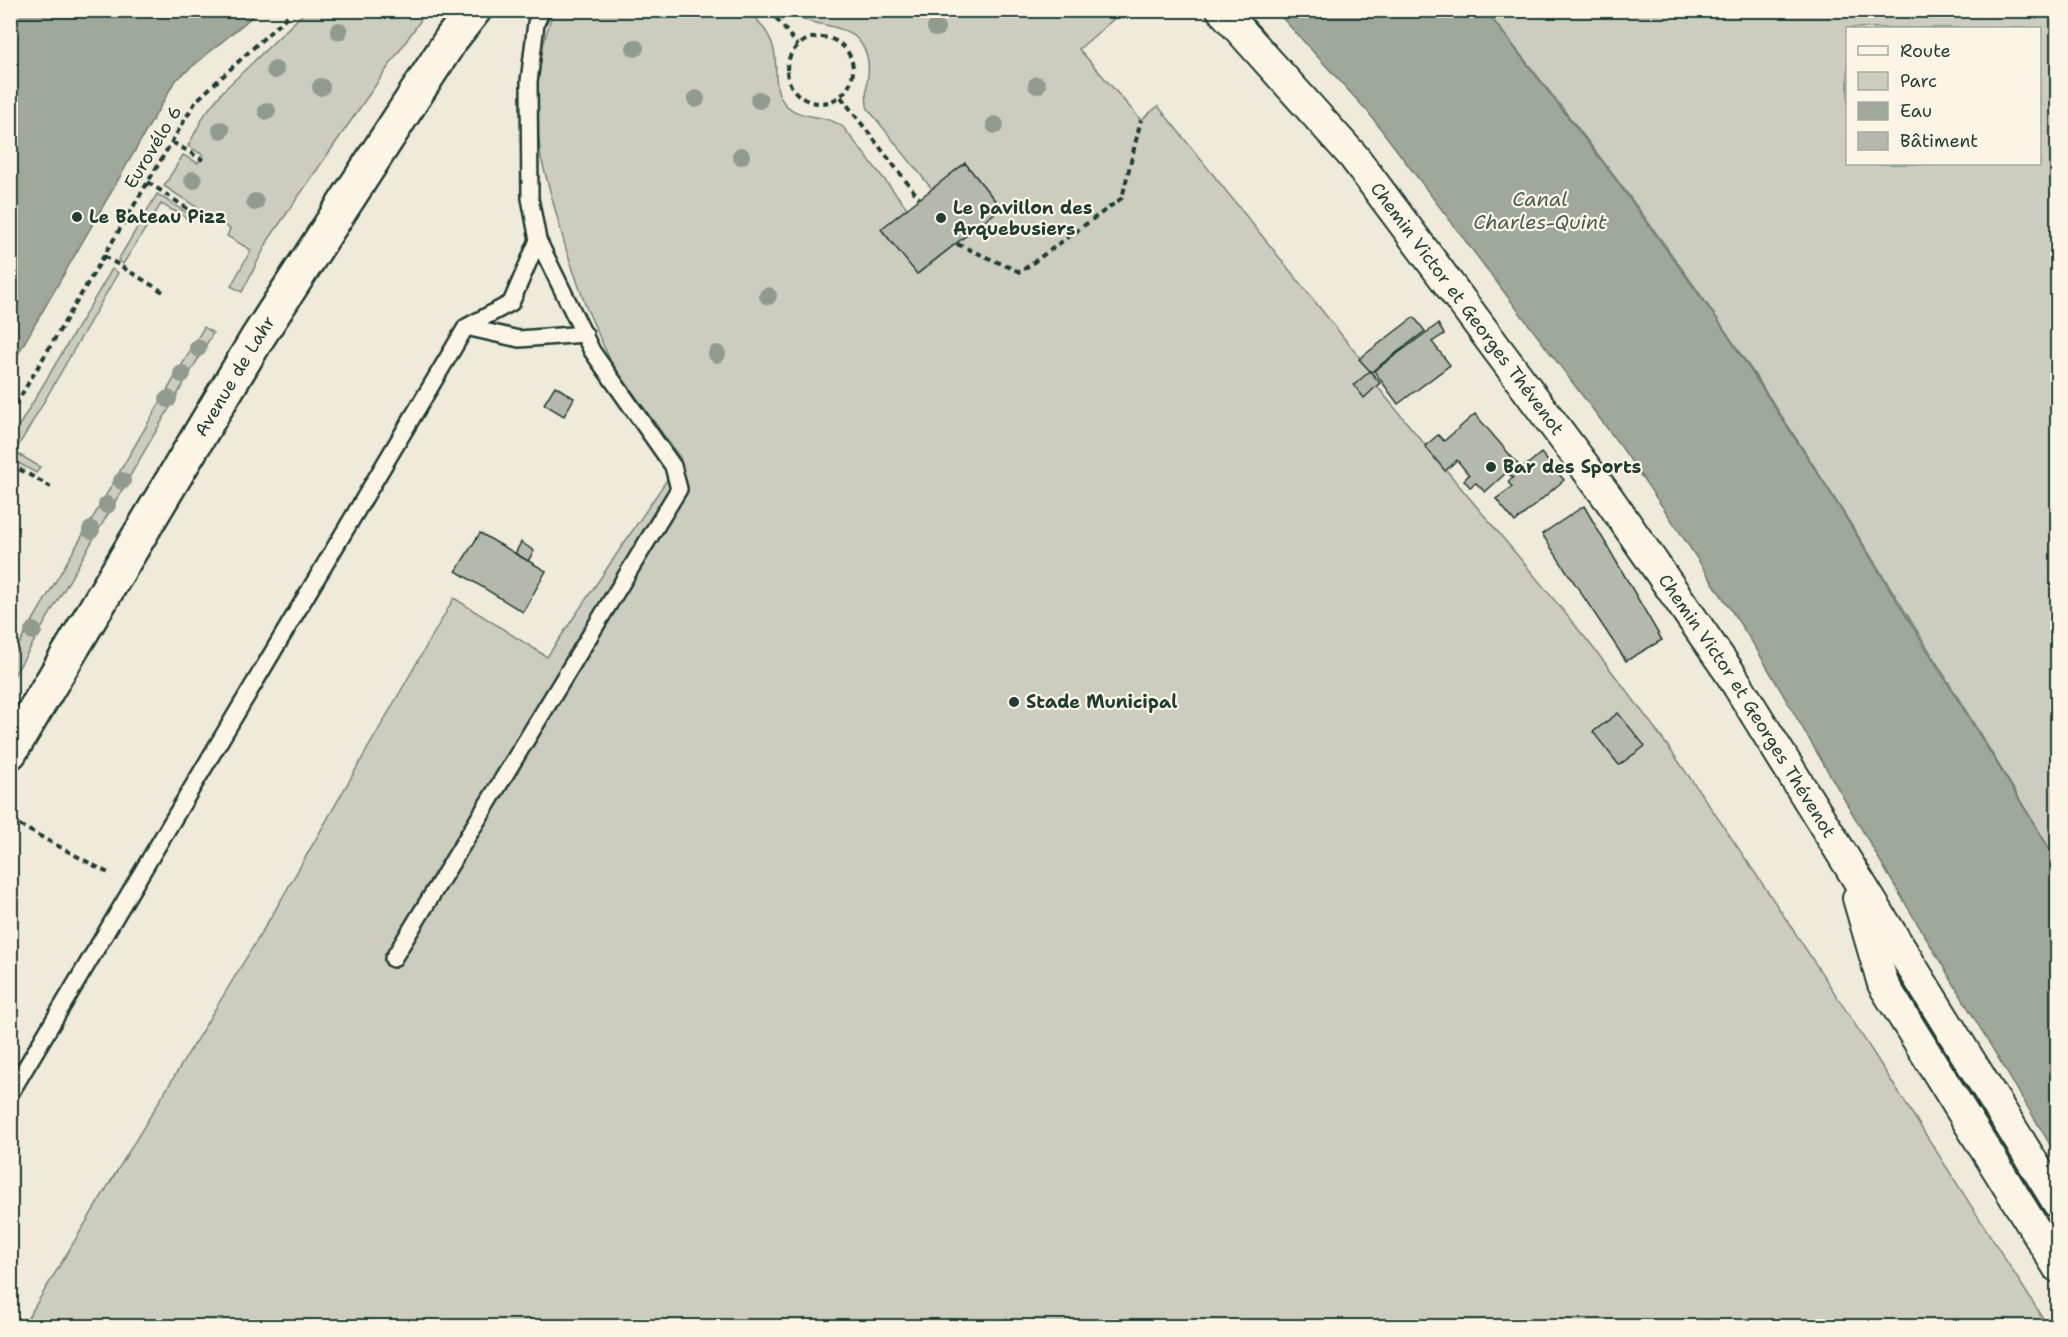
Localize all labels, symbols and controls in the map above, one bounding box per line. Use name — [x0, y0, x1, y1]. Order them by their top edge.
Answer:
legend — [1846, 27, 2041, 165]
text: Route — [1900, 39, 1951, 63]
text: Parc — [1900, 69, 1937, 93]
text: Eau — [1900, 99, 1932, 123]
street label: Eurovélo 6 — [119, 101, 187, 193]
text: Bâtiment — [1900, 129, 1978, 153]
street label: Chemin Victor et Georges Thévenot — [1365, 178, 1570, 440]
water label: Canal Charles-Quint — [1473, 186, 1607, 235]
place label: Le pavillon des Arquebusiers — [953, 196, 1093, 241]
place label: Le Bateau Pizz — [89, 205, 226, 229]
marker: Le Bateau Pizz — [70, 210, 84, 224]
marker: Le pavillon des Arquebusiers — [934, 211, 948, 225]
street label: Avenue de Lahr — [189, 311, 281, 441]
place label: Bar des Sports — [1503, 455, 1641, 479]
marker: Bar des Sports — [1484, 460, 1498, 474]
street label: Chemin Victor et Georges Thévenot — [1653, 569, 1841, 843]
place label: Stade Municipal — [1026, 690, 1177, 714]
marker: Stade Municipal — [1007, 695, 1021, 709]

